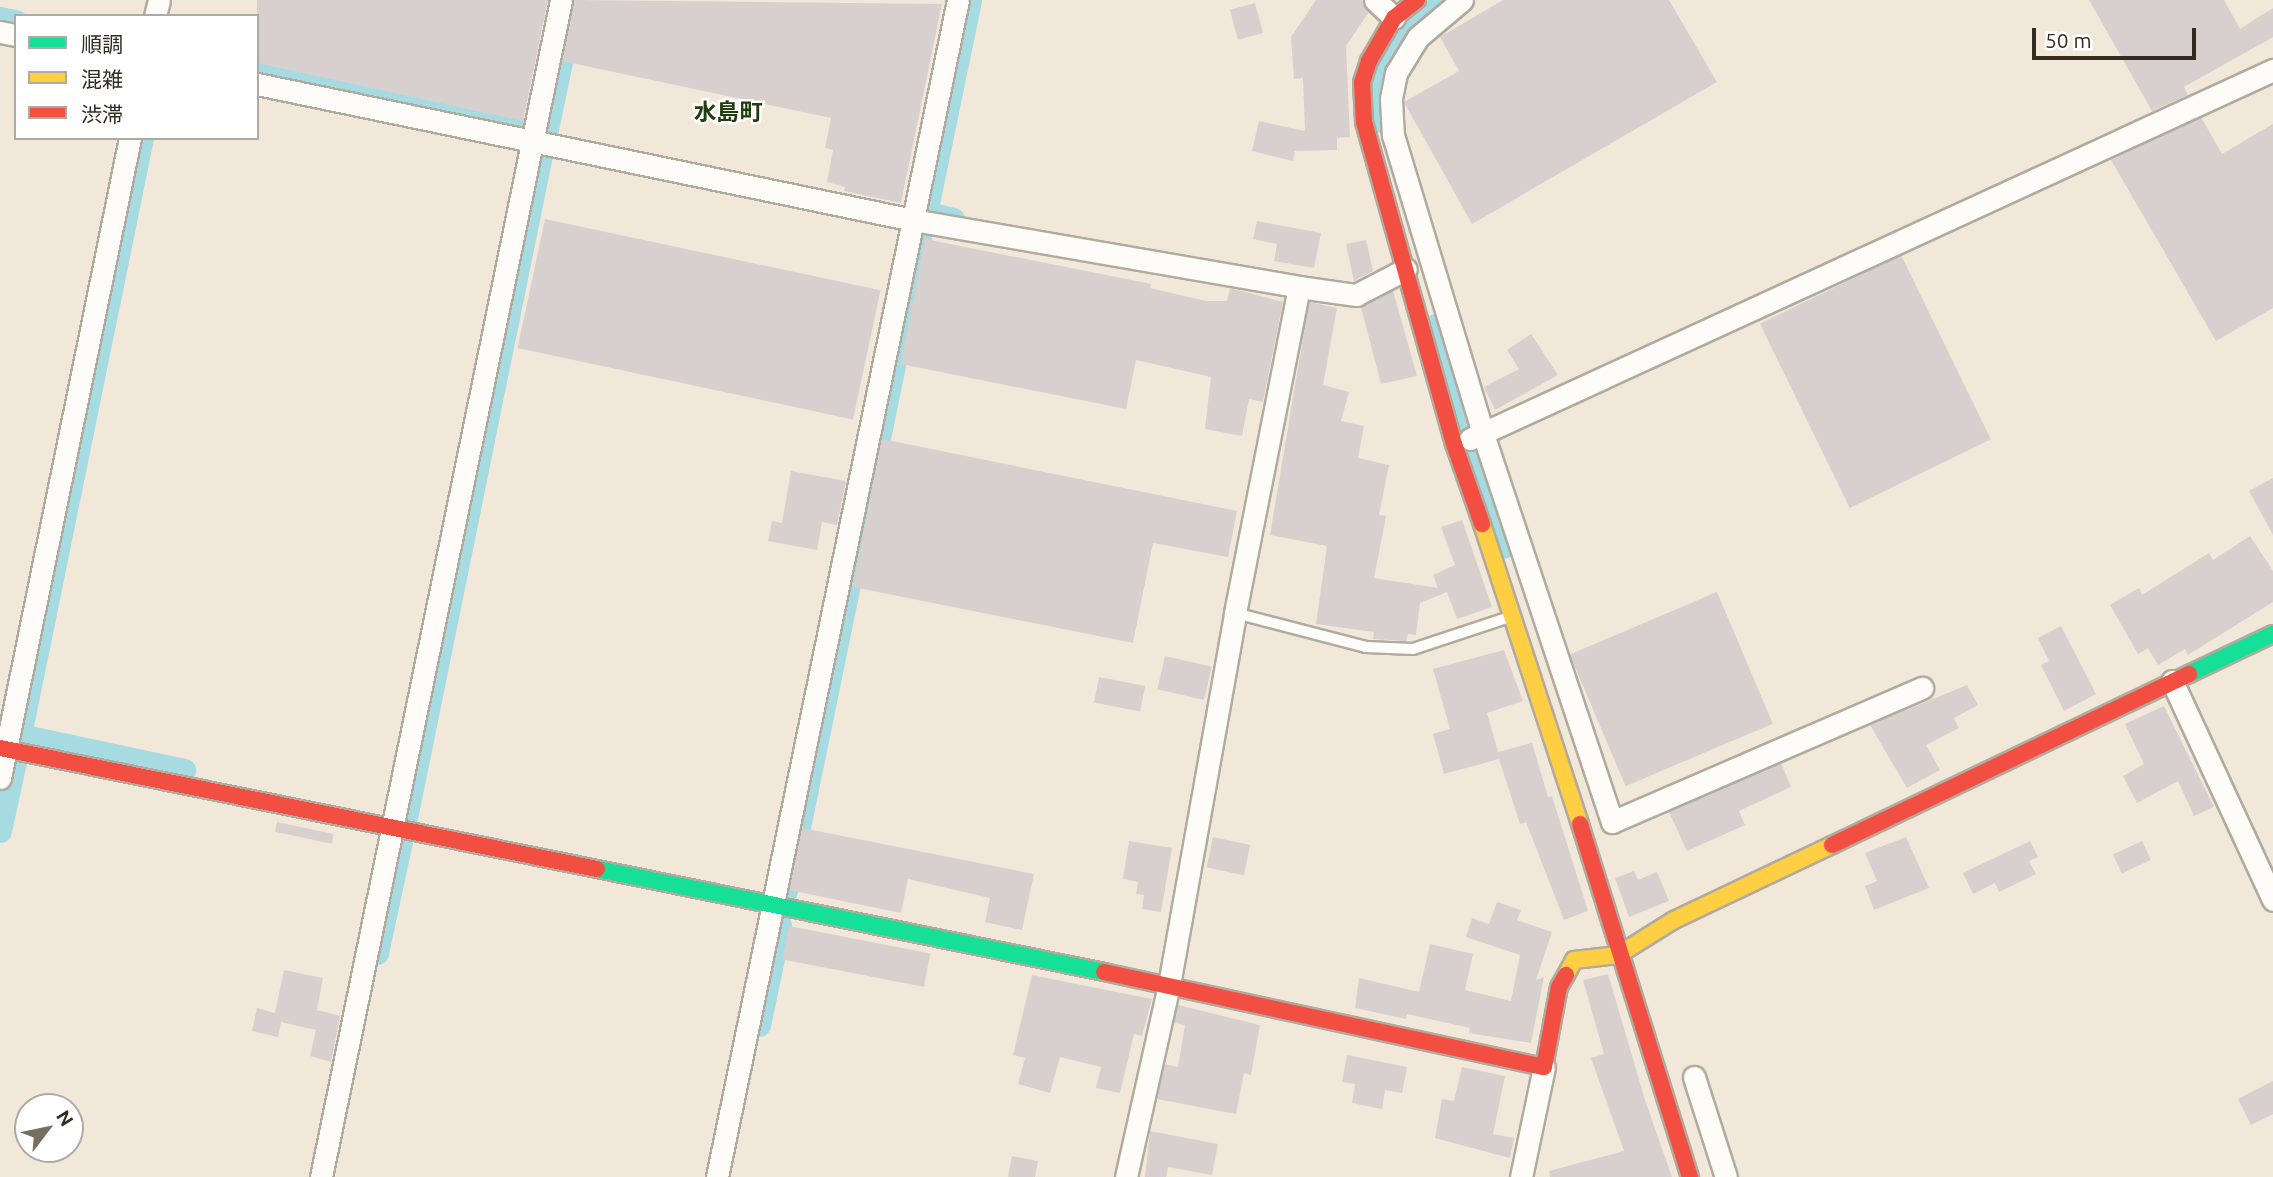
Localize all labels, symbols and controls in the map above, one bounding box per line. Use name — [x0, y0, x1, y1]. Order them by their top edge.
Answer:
legend — [14, 14, 259, 140]
scale bar — [2035, 14, 2200, 58]
text: 50 m — [2045, 28, 2092, 52]
text: 順調 — [81, 32, 123, 56]
text: 混雑 — [81, 67, 123, 91]
district label: 水島町 — [694, 98, 762, 126]
text: 渋滞 — [81, 102, 123, 126]
north arrow — [14, 1093, 84, 1163]
text: N — [52, 1106, 78, 1130]

